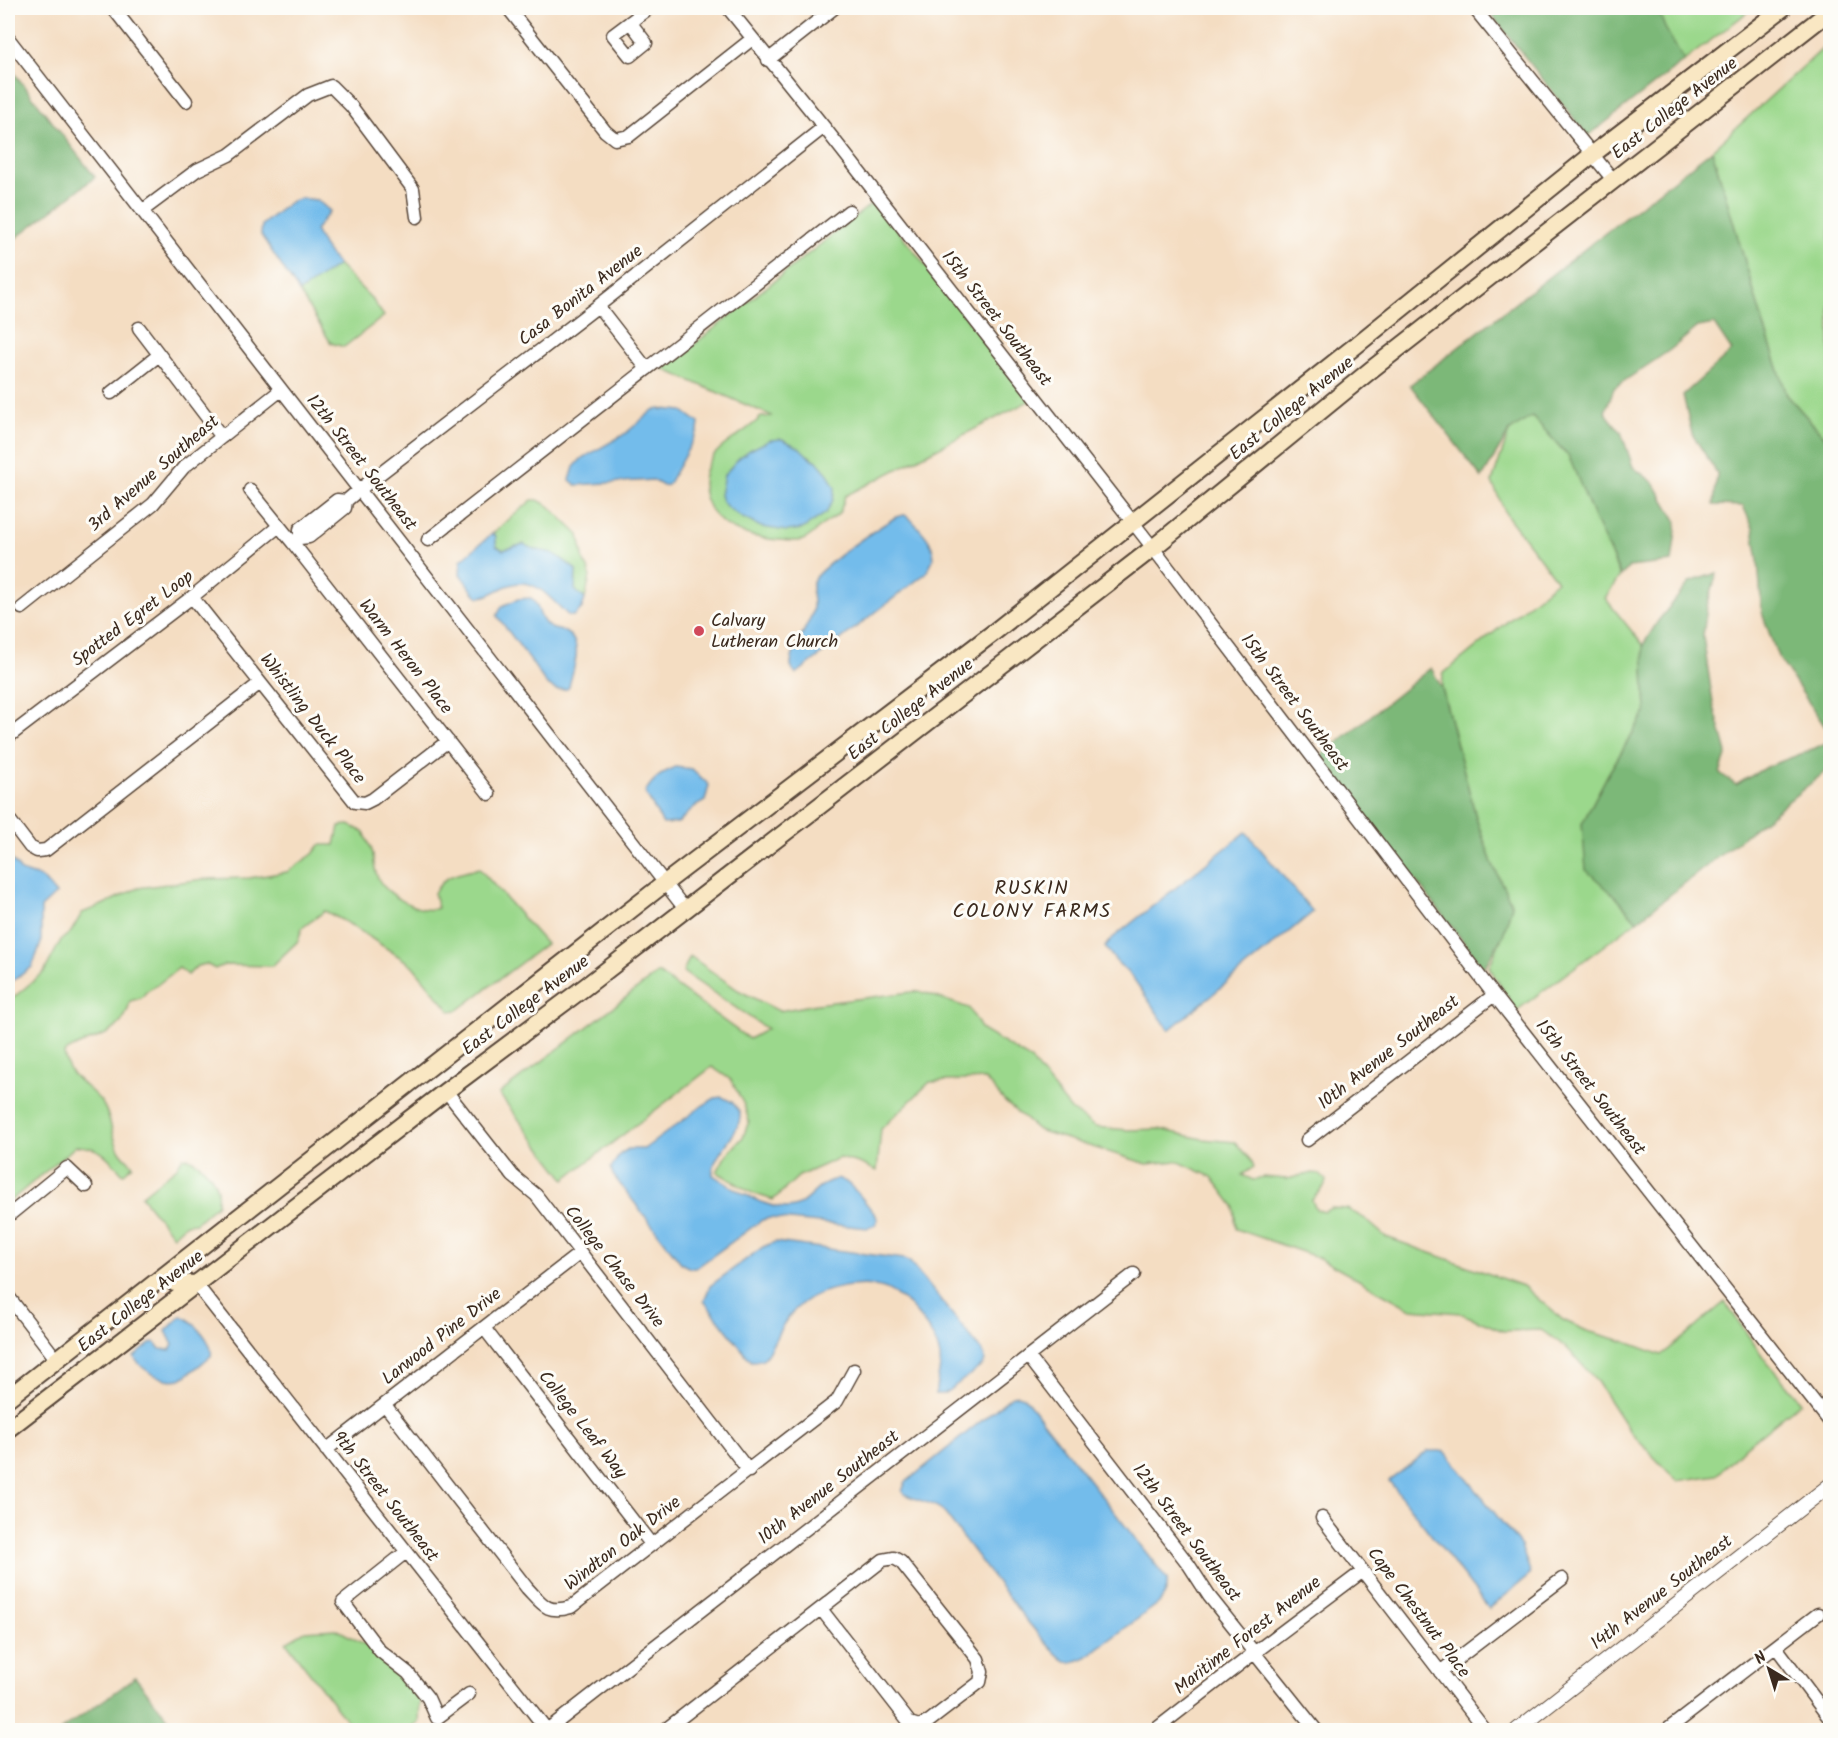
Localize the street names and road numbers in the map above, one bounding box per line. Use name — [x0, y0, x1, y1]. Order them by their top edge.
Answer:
street label: East College Avenue — [1606, 50, 1744, 168]
street label: Casa Bonita Avenue — [512, 238, 650, 354]
street label: 15th Street Southeast — [933, 245, 1059, 394]
street label: East College Avenue — [1223, 349, 1361, 469]
street label: 12th Street Southeast — [298, 388, 424, 539]
street label: 3rd Avenue Southeast — [82, 408, 227, 540]
street label: Spotted Egret Loop — [66, 563, 201, 675]
street label: Warm Heron Place — [351, 593, 459, 721]
street label: 15th Street Southeast — [1232, 628, 1356, 779]
street label: Whistling Duck Place — [252, 647, 372, 791]
street label: East College Avenue — [842, 651, 980, 769]
street label: East College Avenue — [456, 948, 596, 1064]
street label: 10th Avenue Southeast — [1312, 988, 1467, 1118]
street label: 15th Street Southeast — [1527, 1014, 1653, 1163]
street label: College Chase Drive — [557, 1199, 671, 1335]
street label: East College Avenue — [72, 1243, 210, 1361]
street label: Larwood Pine Drive — [376, 1281, 508, 1393]
street label: College Leaf Way — [530, 1364, 634, 1486]
street label: 10th Avenue Southeast — [752, 1423, 907, 1553]
street label: 9th Street Southeast — [324, 1425, 446, 1570]
street label: 12th Street Southeast — [1124, 1458, 1248, 1609]
street label: Windton Oak Drive — [558, 1489, 688, 1599]
street label: 14th Avenue Southeast — [1585, 1527, 1740, 1658]
street label: Cape Chestnut Place — [1359, 1541, 1477, 1685]
street label: Maritime Forest Avenue — [1168, 1569, 1328, 1703]

